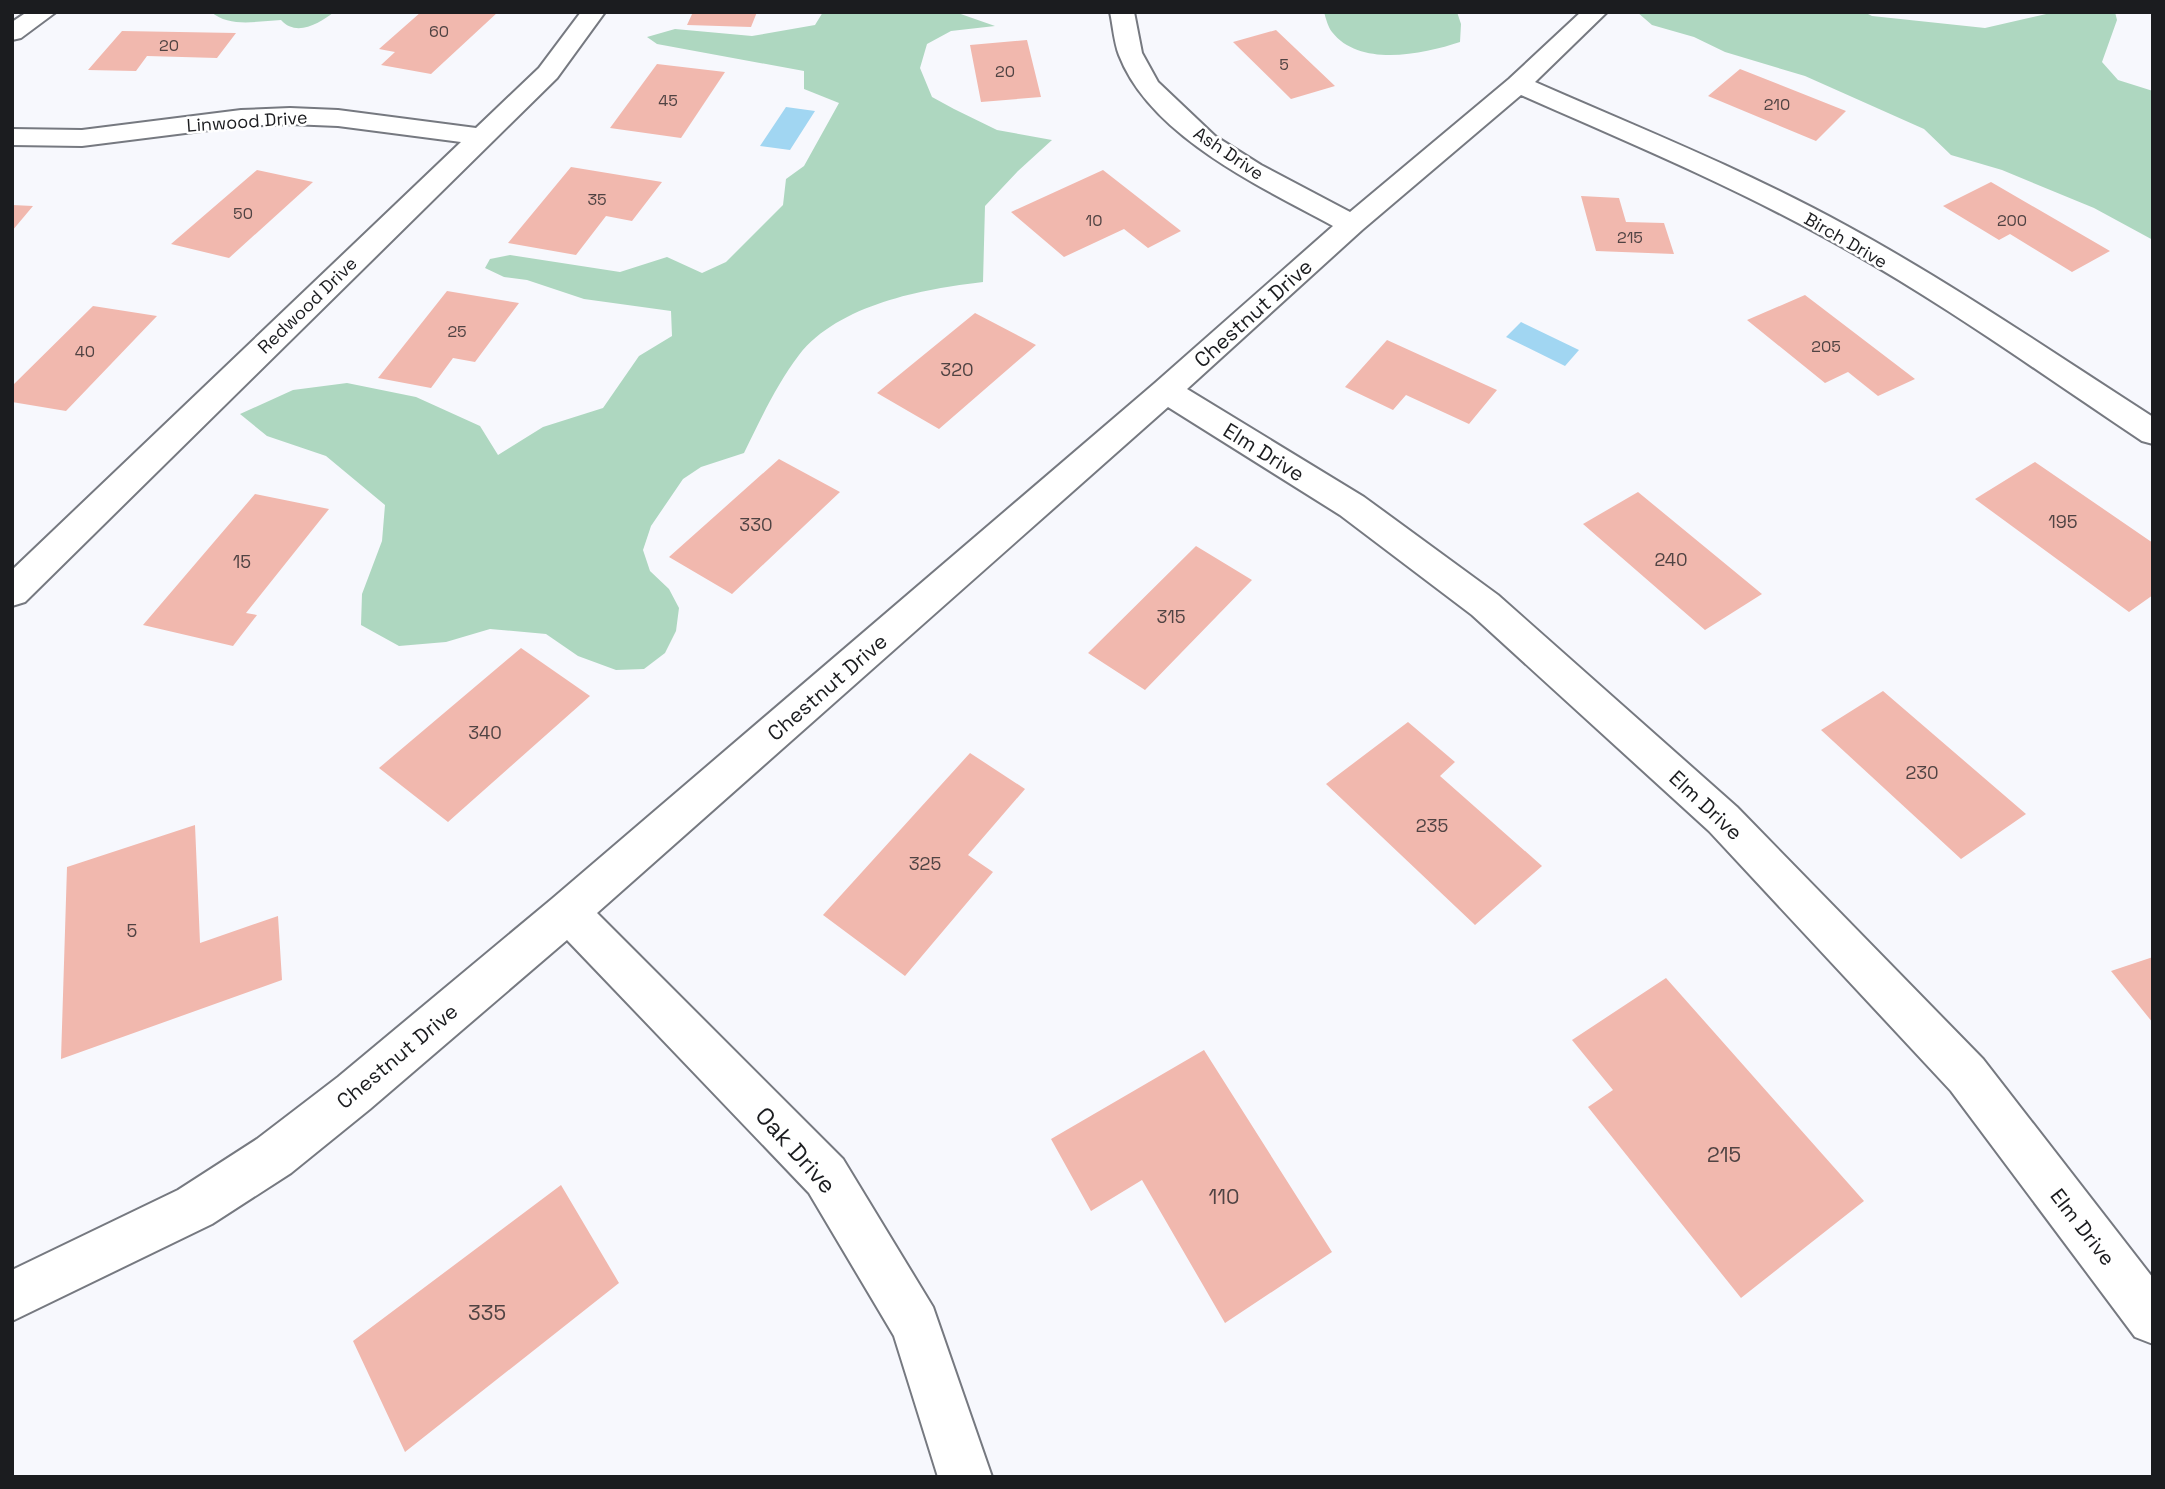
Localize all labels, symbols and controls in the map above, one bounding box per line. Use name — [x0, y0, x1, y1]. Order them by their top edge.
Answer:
house number: 60 — [429, 21, 449, 42]
house number: 20 — [159, 35, 179, 56]
house number: 5 — [1279, 54, 1289, 75]
house number: 20 — [995, 61, 1015, 82]
house number: 45 — [658, 90, 678, 111]
house number: 210 — [1764, 94, 1790, 115]
street label: Linwood Drive — [186, 105, 308, 137]
street label: Ash Drive — [1190, 121, 1268, 185]
house number: 35 — [587, 189, 607, 210]
house number: 50 — [233, 203, 253, 224]
street label: Birch Drive — [1800, 207, 1892, 273]
house number: 10 — [1086, 210, 1102, 231]
house number: 200 — [1997, 210, 2027, 231]
house number: 215 — [1617, 227, 1643, 248]
street label: Redwood Drive — [252, 252, 362, 358]
street label: Chestnut Drive — [1188, 253, 1318, 373]
house number: 25 — [447, 321, 467, 342]
house number: 205 — [1811, 336, 1841, 357]
house number: 40 — [75, 341, 95, 362]
house number: 320 — [940, 358, 974, 381]
street label: Elm Drive — [1218, 417, 1310, 487]
house number: 195 — [2048, 510, 2078, 533]
house number: 330 — [739, 513, 773, 536]
house number: 240 — [1654, 548, 1688, 571]
house number: 15 — [233, 550, 251, 573]
house number: 315 — [1157, 605, 1185, 628]
street label: Chestnut Drive — [761, 628, 893, 746]
house number: 340 — [468, 721, 502, 744]
house number: 230 — [1905, 761, 1939, 784]
street label: Elm Drive — [1664, 764, 1748, 846]
house number: 235 — [1416, 814, 1448, 837]
house number: 325 — [909, 852, 941, 875]
house number: 5 — [127, 919, 137, 942]
street label: Chestnut Drive — [331, 997, 463, 1115]
street label: Oak Drive — [749, 1100, 843, 1200]
house number: 215 — [1707, 1141, 1741, 1168]
house number: 110 — [1208, 1183, 1240, 1210]
street label: Elm Drive — [2044, 1183, 2122, 1271]
house number: 335 — [468, 1299, 506, 1326]

